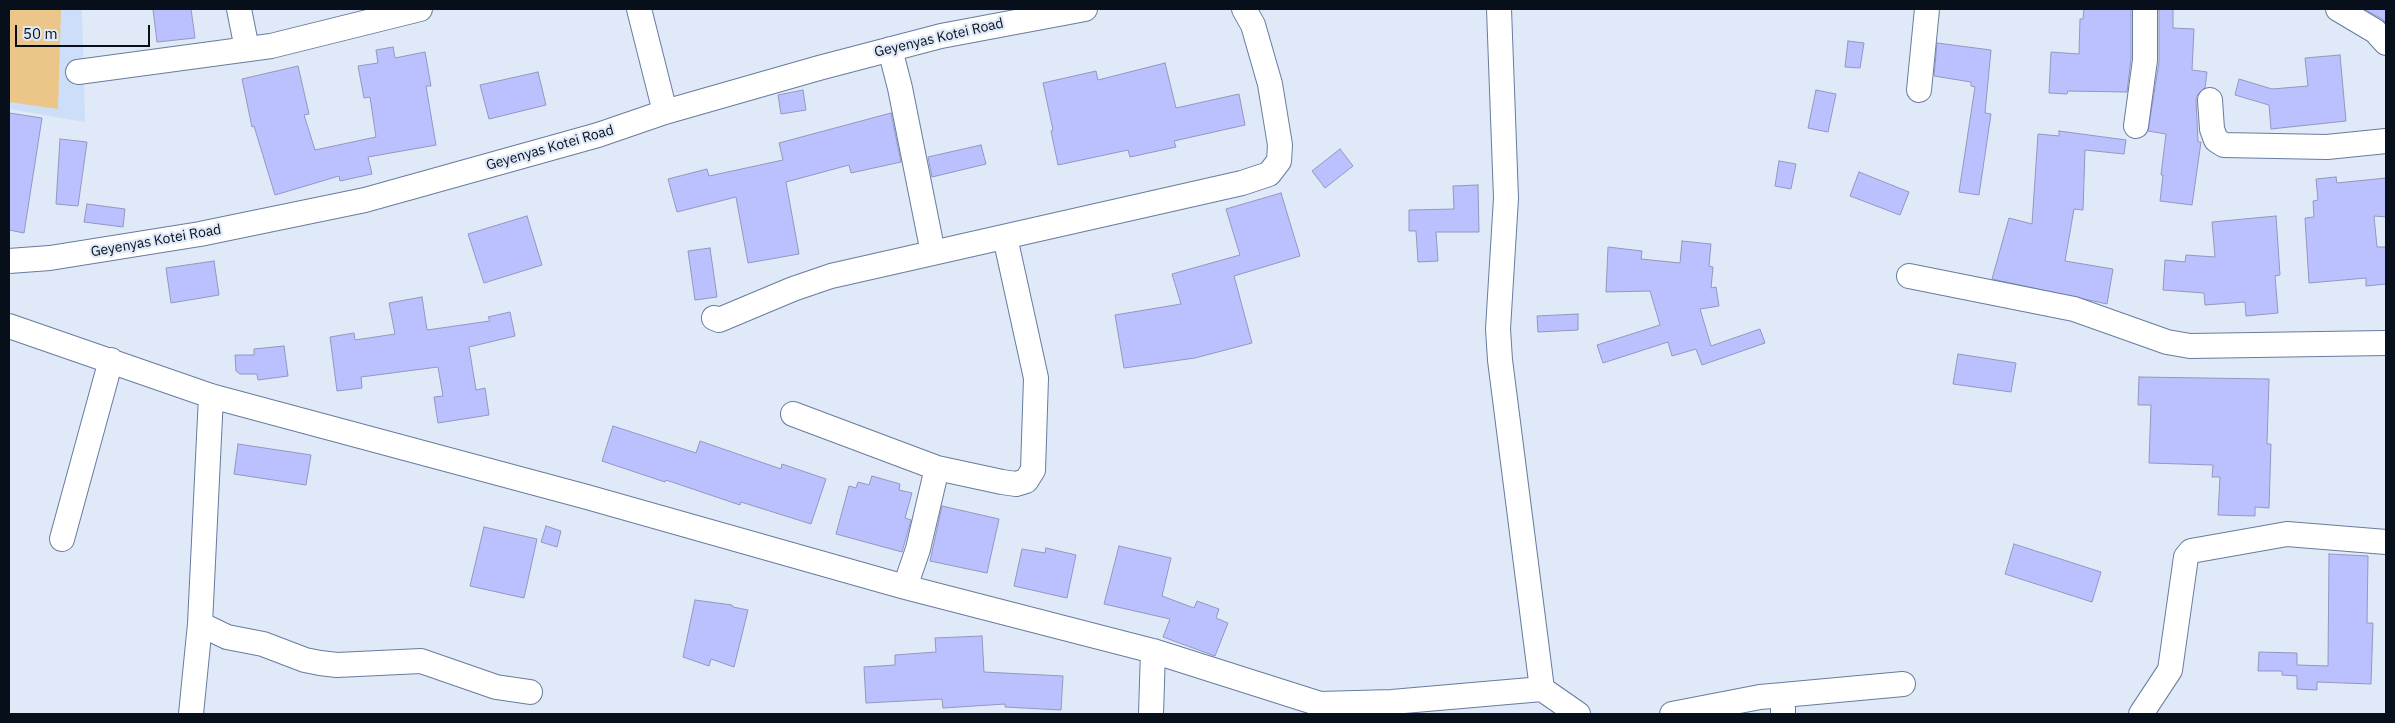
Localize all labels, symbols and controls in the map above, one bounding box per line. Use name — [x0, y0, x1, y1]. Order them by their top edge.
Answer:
scale bar — [18, 15, 152, 47]
street label: Geyenyas Kotei Road — [873, 15, 1005, 61]
text: 50 m — [23, 24, 58, 43]
street label: Geyenyas Kotei Road — [484, 122, 616, 174]
street label: Geyenyas Kotei Road — [90, 221, 222, 261]

